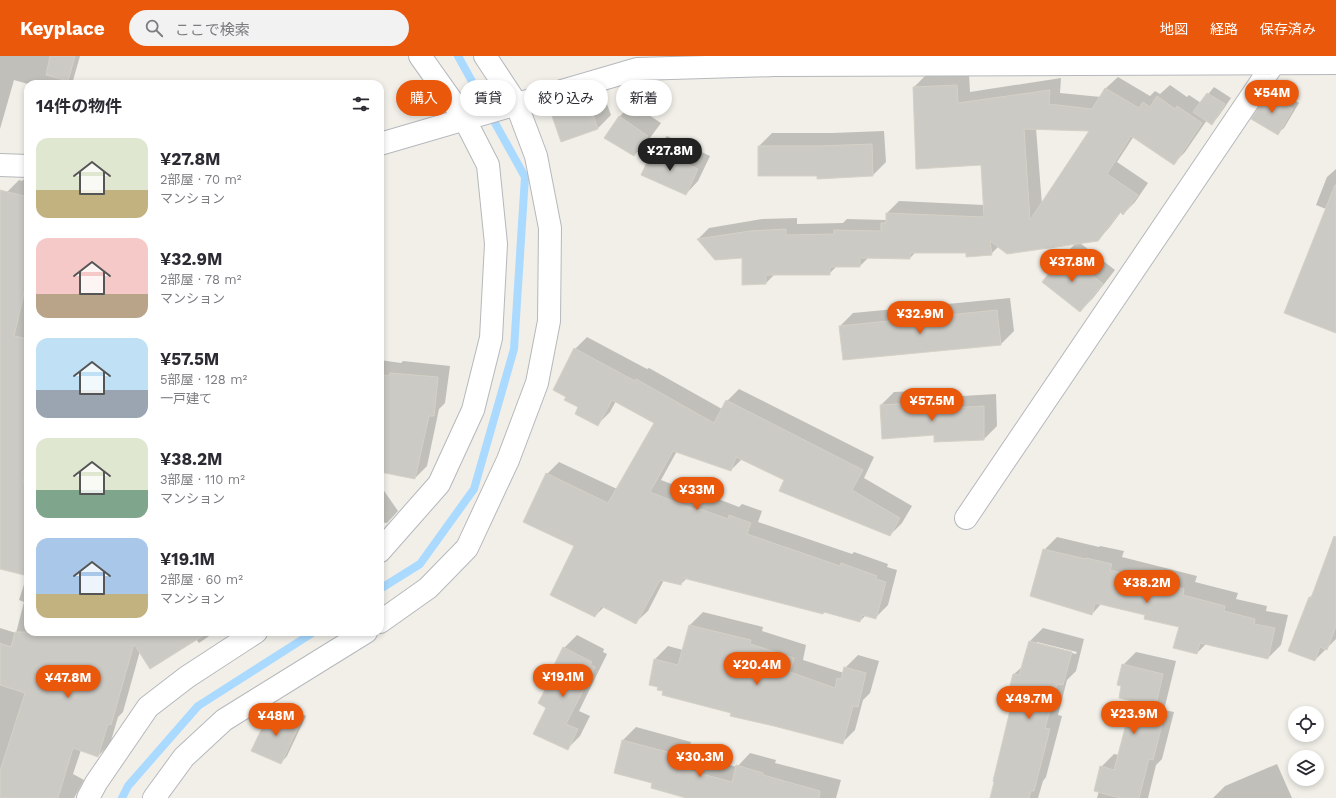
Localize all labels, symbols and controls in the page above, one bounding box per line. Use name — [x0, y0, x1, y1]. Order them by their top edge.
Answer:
search box — [129, 10, 409, 46]
text: Keyplace — [20, 17, 105, 40]
icon: search — [143, 17, 165, 39]
text: ここで検索 — [175, 21, 250, 39]
text: 地図 — [1160, 21, 1188, 37]
text: 経路 — [1210, 21, 1238, 37]
text: 保存済み — [1260, 21, 1316, 37]
chip: 購入 — [396, 80, 452, 116]
chip: 賃貸 — [460, 80, 516, 116]
chip: 絞り込み — [524, 80, 608, 116]
chip: 新着 — [616, 80, 672, 116]
pin: ¥54M — [1248, 80, 1296, 114]
text: ¥54M — [1254, 85, 1290, 100]
icon: filters — [350, 93, 372, 115]
text: 14件の物件 — [36, 96, 122, 116]
pin: ¥27.8M — [637, 138, 703, 172]
text: ¥27.8M — [647, 143, 693, 158]
text: ¥27.8M — [160, 149, 221, 169]
icon: home — [68, 154, 116, 202]
text: 2部屋 · 70 m² — [160, 172, 242, 187]
text: マンション — [160, 191, 225, 206]
text: ¥32.9M — [160, 249, 222, 269]
pin: ¥37.8M — [1039, 249, 1105, 283]
icon: home — [68, 254, 116, 302]
text: ¥37.8M — [1049, 254, 1095, 269]
text: 2部屋 · 78 m² — [160, 272, 241, 287]
text: マンション — [160, 291, 225, 306]
pin: ¥32.9M — [887, 301, 953, 335]
text: ¥32.9M — [896, 306, 944, 321]
text: ¥57.5M — [160, 349, 219, 369]
icon: home — [68, 354, 116, 402]
text: 5部屋 · 128 m² — [160, 372, 247, 387]
pin: ¥57.5M — [899, 388, 965, 422]
text: 一戸建て — [160, 391, 212, 406]
text: ¥57.5M — [909, 393, 955, 408]
text: ¥38.2M — [160, 449, 223, 469]
icon: home — [68, 454, 116, 502]
text: 3部屋 · 110 m² — [160, 472, 245, 487]
pin: ¥33M — [673, 477, 721, 511]
text: ¥33M — [679, 482, 715, 497]
text: マンション — [160, 491, 225, 506]
text: ¥19.1M — [160, 549, 215, 569]
icon: home — [68, 554, 116, 602]
pin: ¥38.2M — [1114, 570, 1180, 604]
text: 2部屋 · 60 m² — [160, 572, 243, 587]
text: ¥38.2M — [1123, 575, 1171, 590]
text: マンション — [160, 591, 225, 606]
pin: ¥20.4M — [724, 652, 790, 686]
text: ¥20.4M — [733, 657, 781, 672]
pin: ¥19.1M — [530, 664, 596, 698]
pin: ¥47.8M — [35, 665, 101, 699]
text: ¥19.1M — [542, 669, 584, 684]
text: ¥47.8M — [45, 670, 91, 685]
pin: ¥49.7M — [996, 686, 1062, 720]
text: ¥49.7M — [1005, 691, 1053, 706]
pin: ¥23.9M — [1101, 701, 1167, 735]
pin: ¥48M — [252, 703, 300, 737]
text: ¥23.9M — [1110, 706, 1158, 721]
map controls — [1288, 706, 1324, 786]
button: locate — [1288, 706, 1324, 742]
text: ¥48M — [257, 708, 295, 723]
pin: ¥30.3M — [667, 744, 733, 778]
text: ¥30.3M — [676, 749, 724, 764]
button: layers — [1288, 750, 1324, 786]

